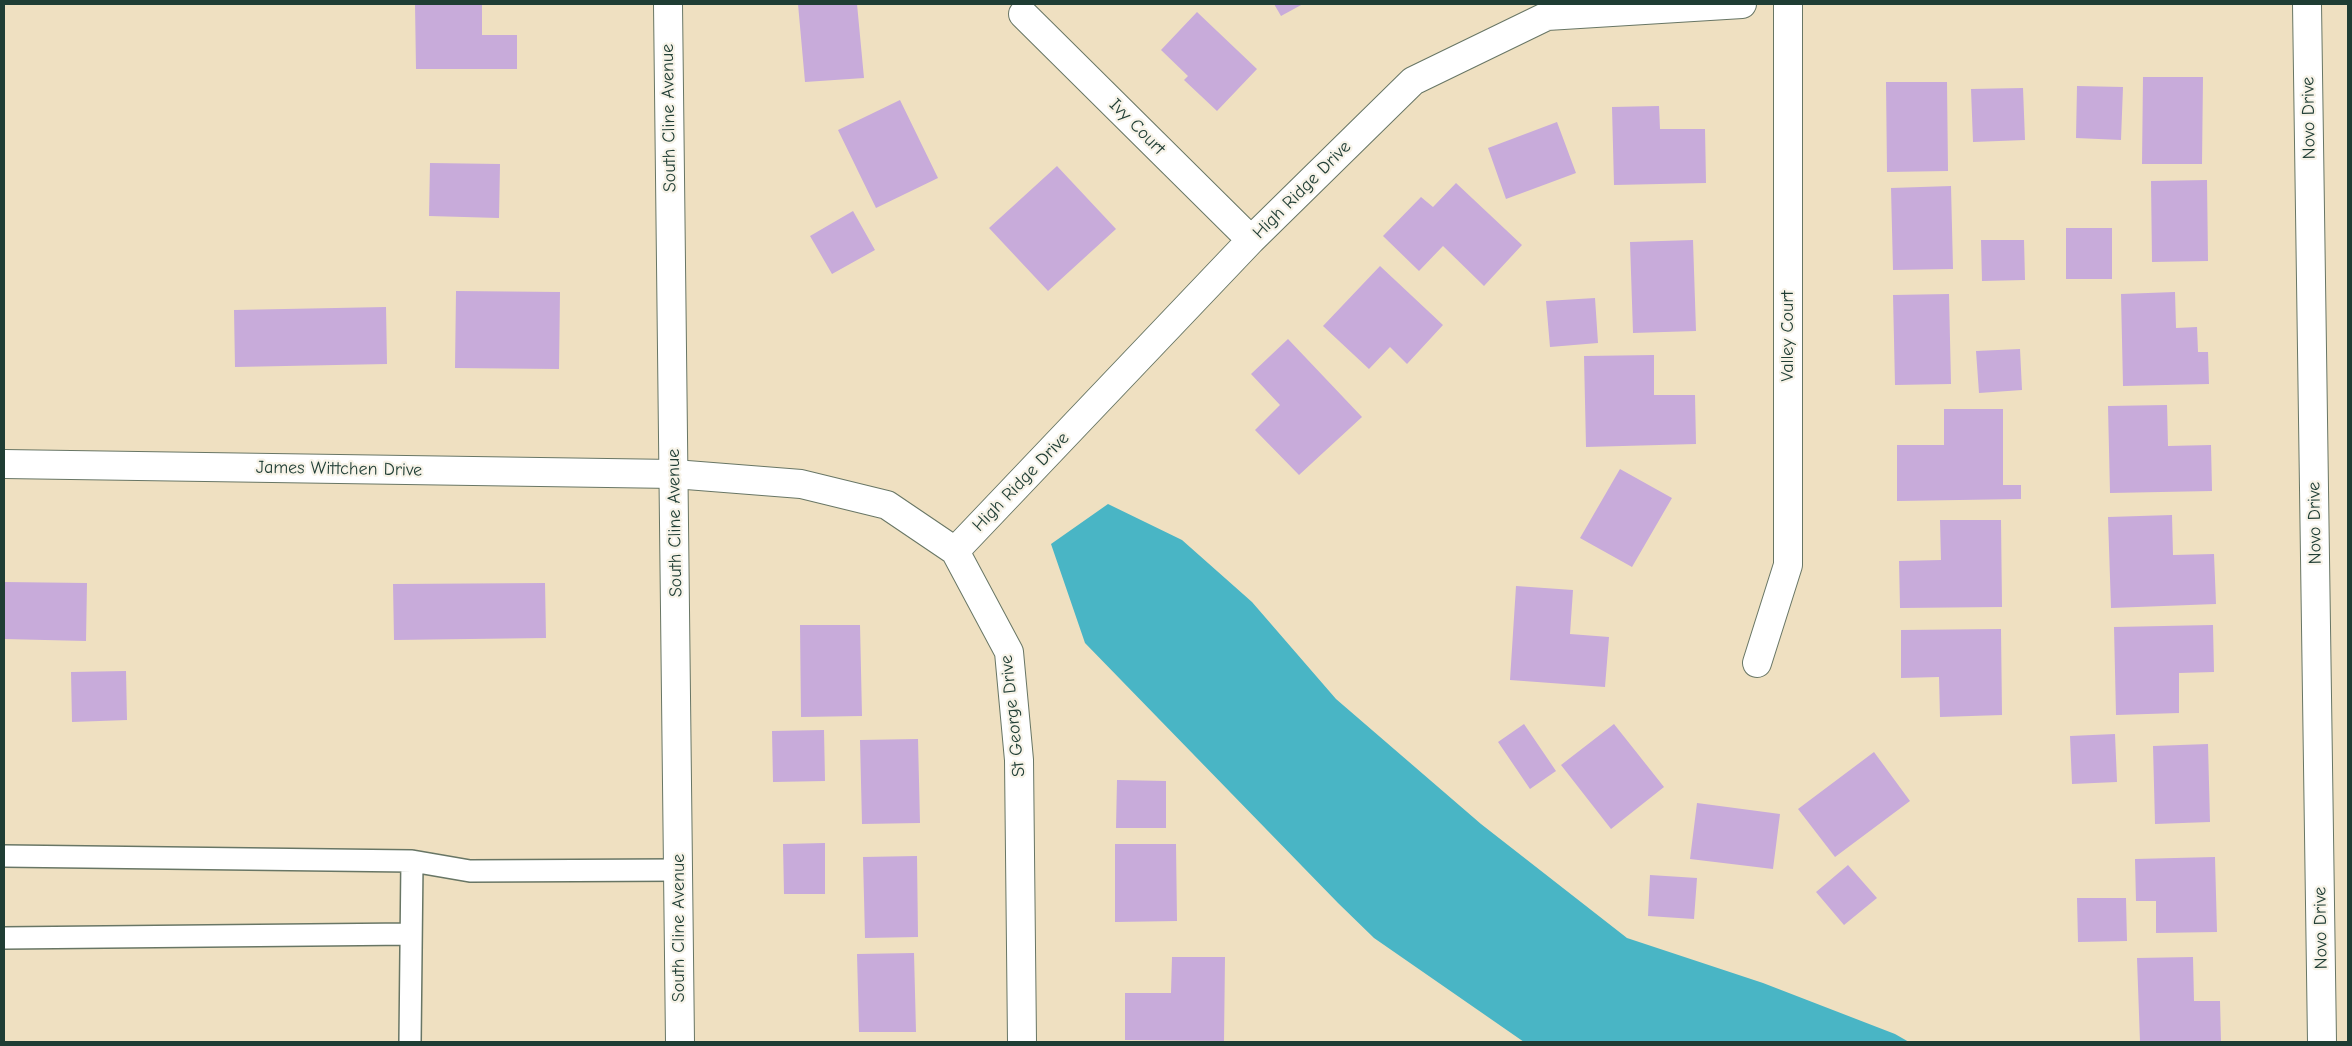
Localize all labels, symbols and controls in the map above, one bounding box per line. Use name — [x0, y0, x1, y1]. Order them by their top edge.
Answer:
street label: South Cline Avenue — [657, 44, 681, 192]
street label: Novo Drive — [2297, 77, 2321, 159]
street label: Ivy Court — [1104, 94, 1170, 160]
street label: High Ridge Drive — [1248, 136, 1356, 244]
street label: Valley Court — [1777, 291, 1799, 381]
street label: High Ridge Drive — [968, 428, 1074, 536]
street label: South Cline Avenue — [663, 449, 687, 597]
street label: James Wittchen Drive — [256, 457, 422, 481]
street label: Novo Drive — [2303, 482, 2327, 564]
street label: St George Drive — [996, 654, 1030, 778]
street label: South Cline Avenue — [668, 854, 690, 1002]
street label: Novo Drive — [2309, 887, 2333, 969]

